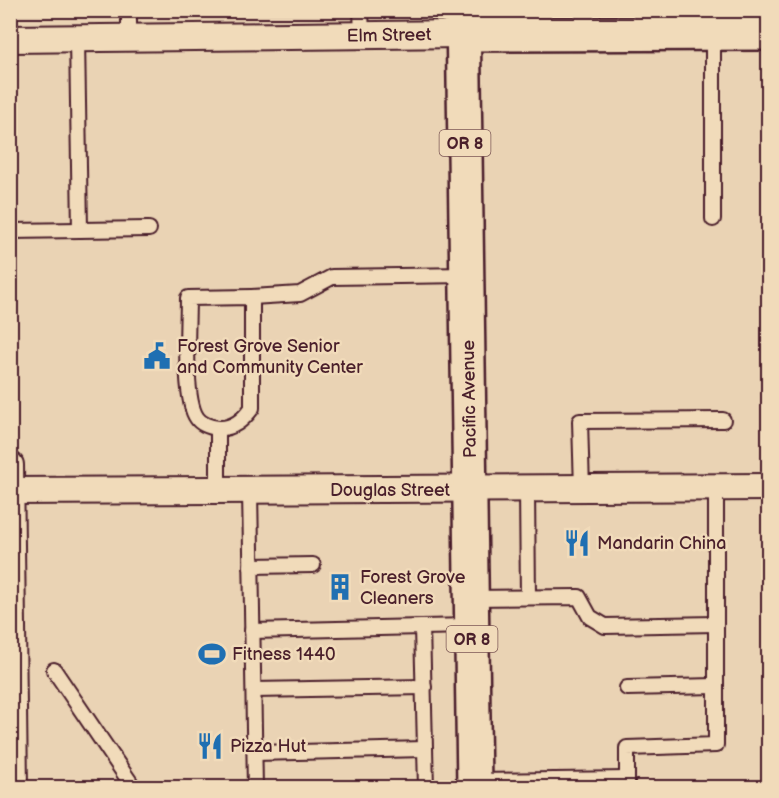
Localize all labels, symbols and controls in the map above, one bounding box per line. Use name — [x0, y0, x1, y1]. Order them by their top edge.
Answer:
street label: Elm Street — [346, 24, 432, 47]
road number: OR 8 — [440, 130, 490, 156]
place label: Forest Grove Senior and Community Center — [177, 336, 363, 378]
street label: Pacific Avenue — [458, 339, 481, 458]
public building icon: Forest Grove Senior and Community Center — [142, 341, 172, 371]
street label: Douglas Street — [330, 480, 451, 501]
restaurant icon: Mandarin China — [562, 528, 592, 558]
place label: Mandarin China — [597, 533, 726, 554]
place label: Forest Grove Cleaners — [360, 567, 466, 609]
building icon: Forest Grove Cleaners — [325, 572, 355, 602]
road number: OR 8 — [446, 626, 498, 652]
sports icon: Fitness 1440 — [197, 639, 227, 669]
place label: Fitness 1440 — [232, 644, 335, 665]
restaurant icon: Pizza Hut — [195, 731, 225, 761]
place label: Pizza Hut — [230, 736, 307, 757]

